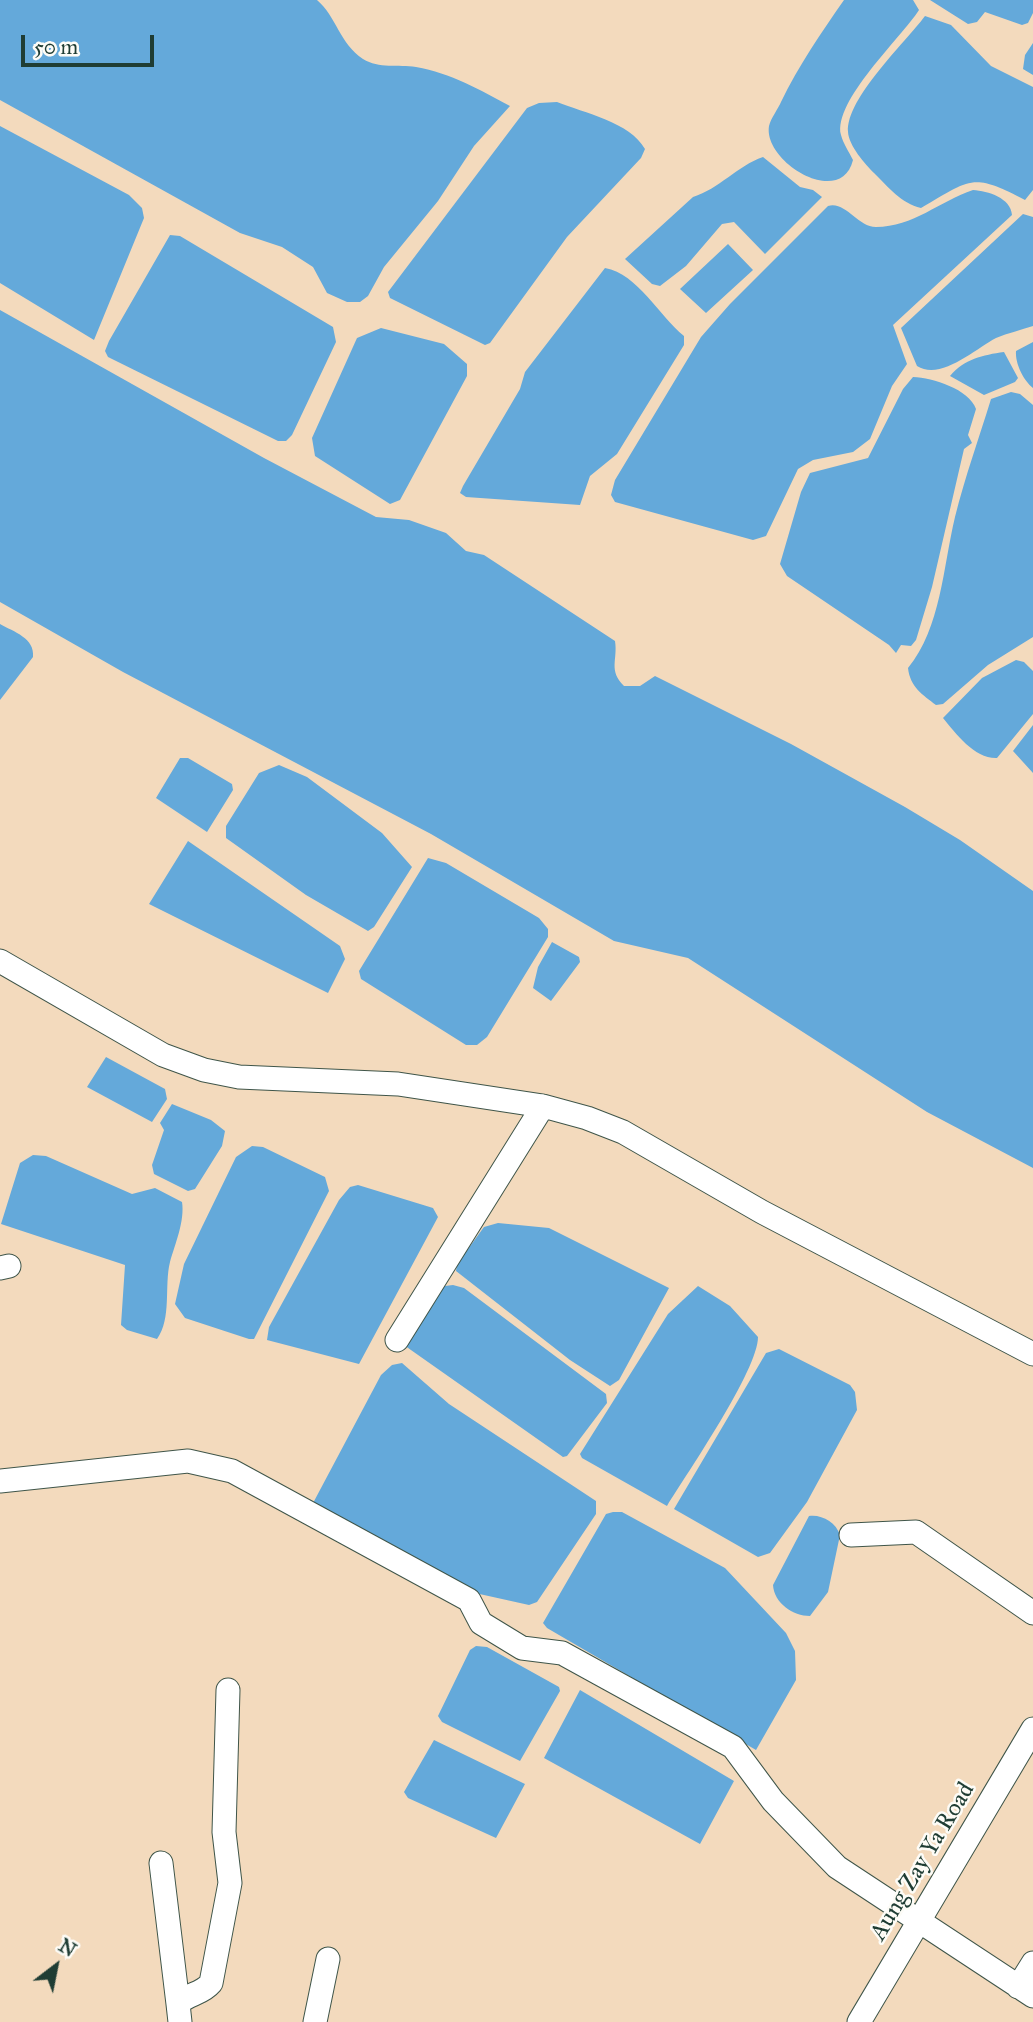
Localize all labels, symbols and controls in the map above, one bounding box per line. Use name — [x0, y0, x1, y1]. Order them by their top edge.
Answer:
scale bar — [24, 21, 158, 65]
text: 50 m — [34, 34, 78, 60]
street label: Aung Zay Ya Road — [864, 1778, 982, 1946]
north arrow — [21, 1931, 91, 2001]
text: N — [54, 1934, 80, 1962]

